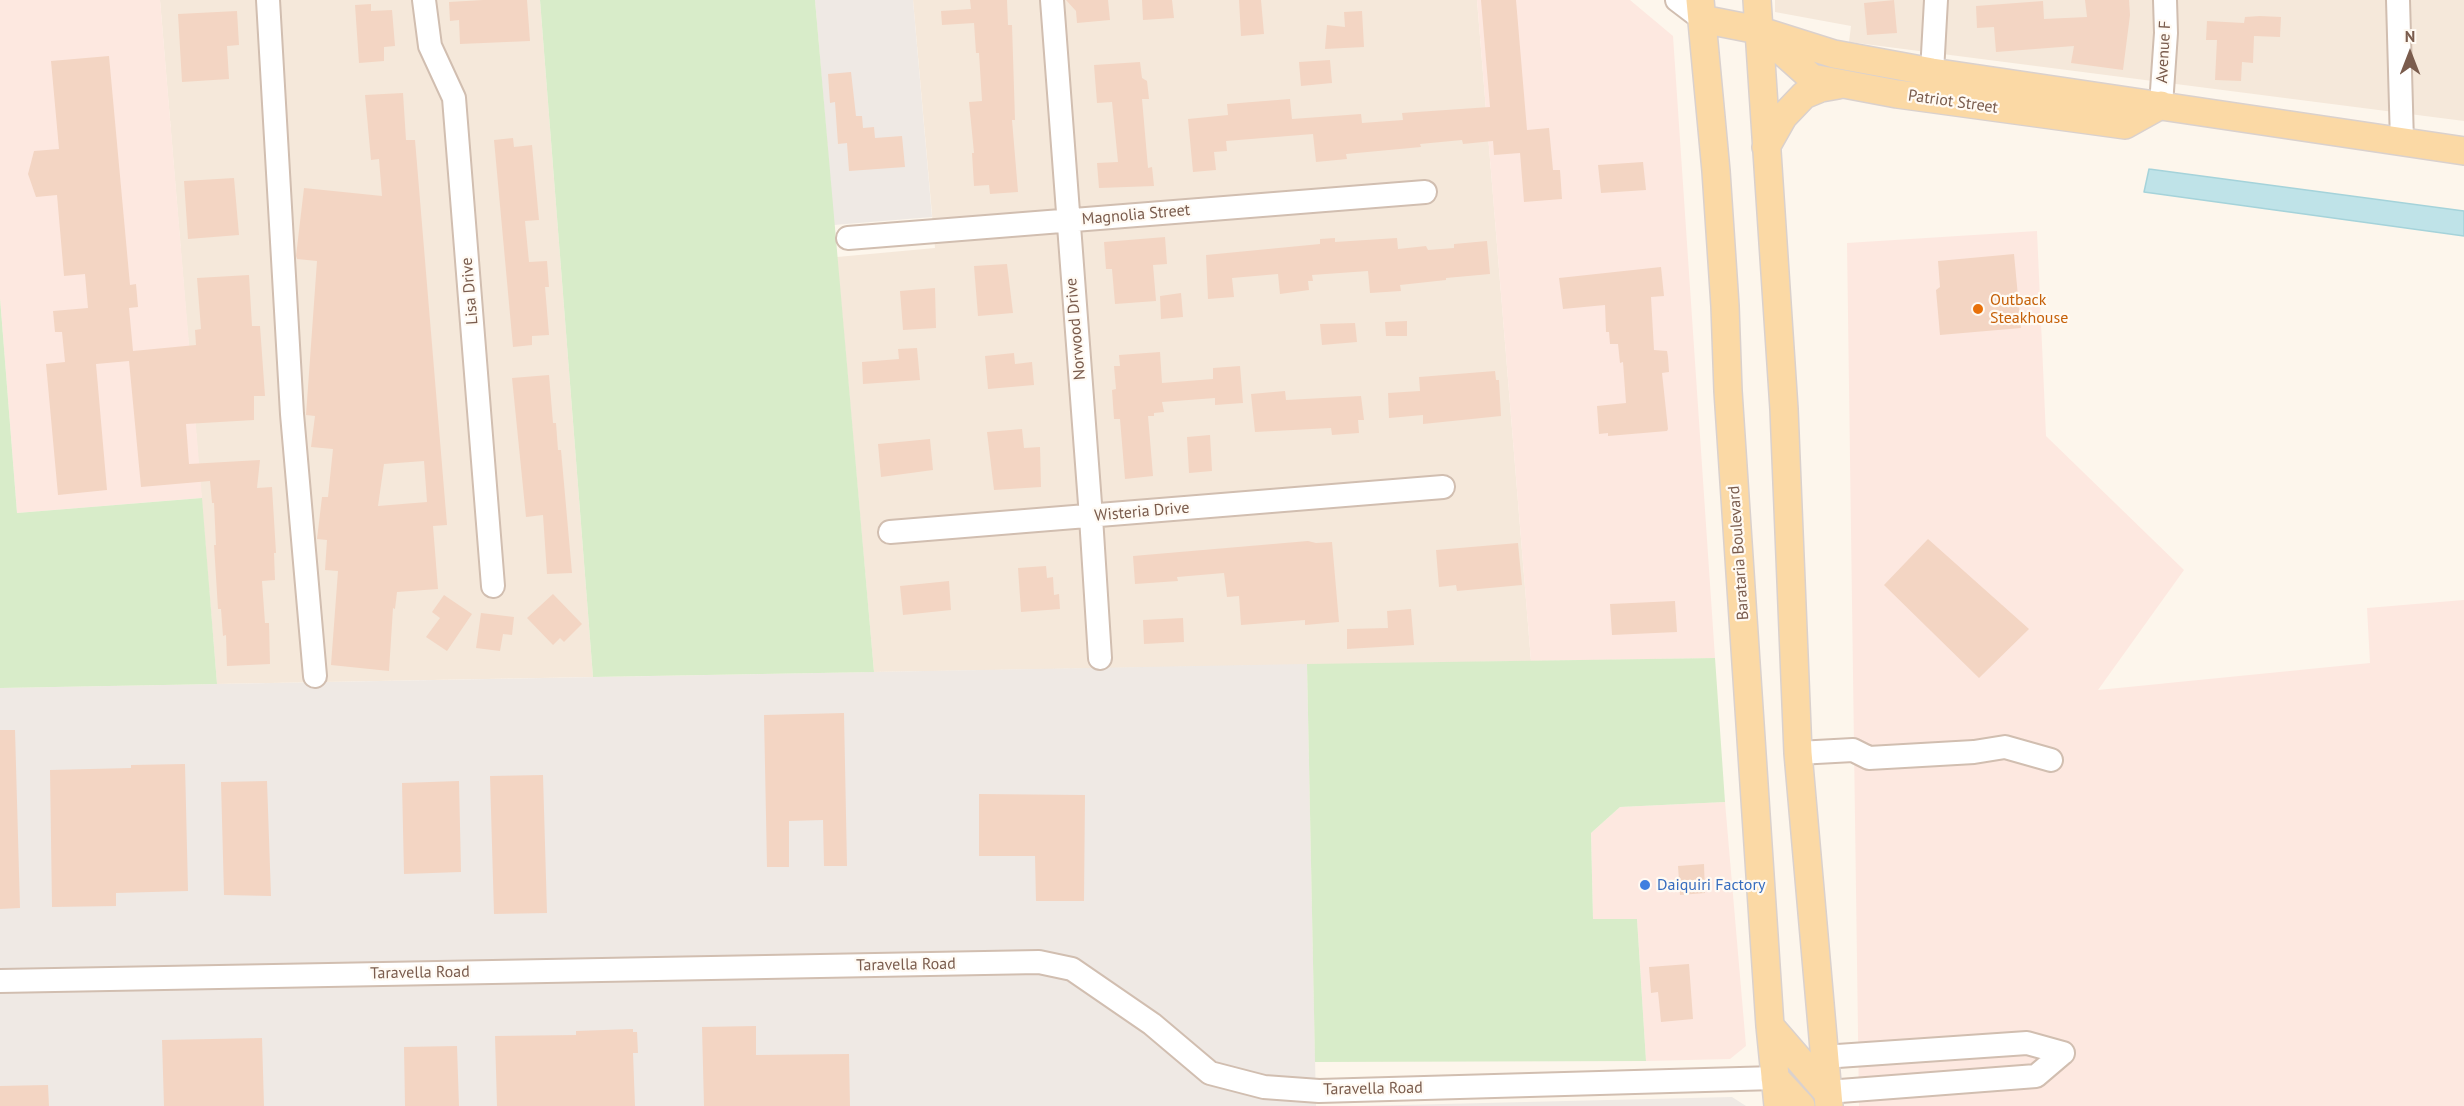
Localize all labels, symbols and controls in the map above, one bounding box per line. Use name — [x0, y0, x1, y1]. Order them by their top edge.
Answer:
street label: Avenue F — [2153, 20, 2175, 84]
north arrow — [2380, 24, 2440, 84]
text: N — [2405, 26, 2415, 46]
street label: Patriot Street — [1907, 86, 1999, 118]
street label: Magnolia Street — [1081, 201, 1191, 229]
street label: Lisa Drive — [458, 257, 482, 325]
street label: Norwood Drive — [1062, 277, 1090, 381]
place label: Outback Steakhouse — [1990, 290, 2068, 328]
marker: Outback Steakhouse — [1971, 302, 1985, 316]
street label: Barataria Boulevard — [1725, 485, 1753, 621]
street label: Wisteria Drive — [1094, 498, 1190, 526]
place label: Daiquiri Factory — [1657, 875, 1765, 895]
marker: Daiquiri Factory — [1638, 878, 1652, 892]
street label: Taravella Road — [856, 955, 956, 975]
street label: Taravella Road — [370, 963, 470, 983]
street label: Taravella Road — [1323, 1079, 1423, 1099]

